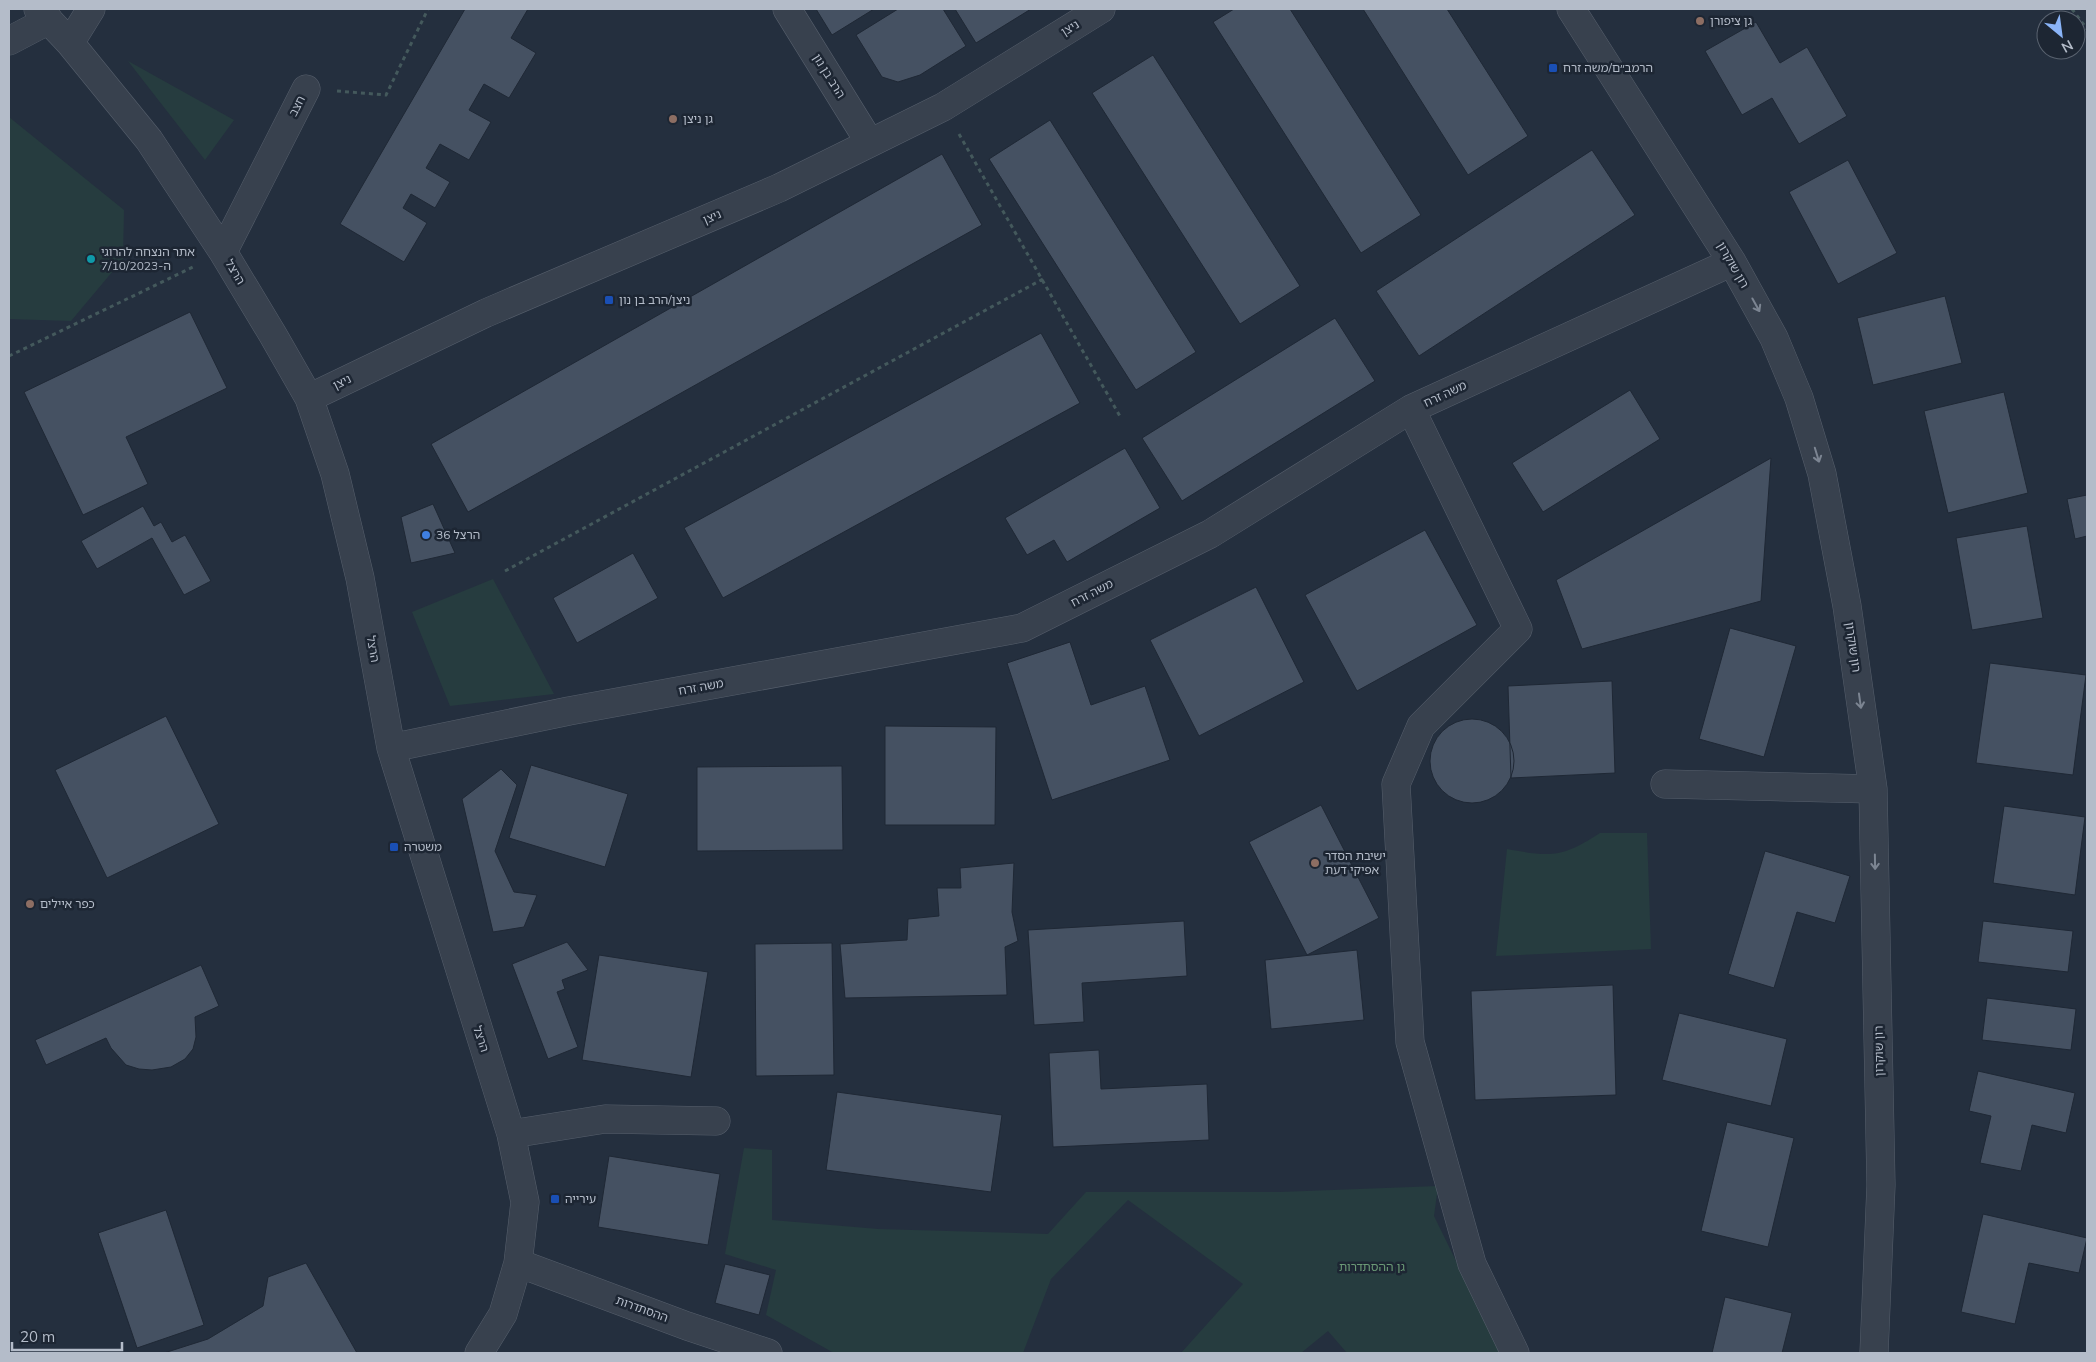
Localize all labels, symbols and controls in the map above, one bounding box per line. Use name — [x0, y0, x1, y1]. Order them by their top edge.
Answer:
north arrow — [2036, 10, 2086, 60]
place label: גן ציפורן — [1710, 13, 1753, 28]
marker: גן ציפורן — [1694, 15, 1706, 27]
street label: ניצן — [1058, 16, 1082, 39]
text: N — [2058, 36, 2076, 57]
street label: הרב בן נון — [810, 51, 849, 101]
place label: הרמב״ם/משה זרח — [1563, 60, 1653, 75]
marker: הרמב״ם/משה זרח — [1547, 62, 1559, 74]
street label: חצב — [285, 93, 308, 119]
place label: גן ניצן — [683, 111, 714, 126]
marker: גן ניצן — [667, 113, 679, 125]
street label: ניצן — [700, 206, 723, 227]
street label: רון שוקרון — [1714, 239, 1753, 290]
place label: אתר הנצחה להרוגי ה-7/10/2023 — [101, 244, 195, 273]
marker: אתר הנצחה להרוגי ה-7/10/2023 — [85, 253, 97, 265]
street label: הרצל — [222, 256, 249, 287]
place label: ניצן/הרב בן נון — [619, 292, 690, 307]
marker: ניצן/הרב בן נון — [603, 294, 615, 306]
one-way arrow — [1751, 297, 1761, 311]
street label: ניצן — [330, 371, 353, 392]
street label: משה זרח — [1421, 377, 1469, 410]
one-way arrow — [1812, 446, 1822, 462]
place label: הרצל 36 — [436, 527, 480, 542]
marker: הרצל 36 — [420, 529, 432, 541]
street label: משה זרח — [1068, 576, 1116, 610]
street label: רון שוקרון — [1843, 621, 1864, 673]
street label: הרצל — [364, 634, 383, 663]
street label: משה זרח — [677, 675, 725, 698]
one-way arrow — [1855, 692, 1865, 708]
place label: משטרה — [404, 839, 442, 854]
marker: משטרה — [388, 841, 400, 853]
place label: ישיבת הסדר אפיקי דעת — [1325, 848, 1386, 877]
one-way arrow — [1870, 854, 1880, 870]
marker: ישיבת הסדר אפיקי דעת — [1309, 857, 1321, 869]
place label: כפר איילים — [40, 896, 95, 911]
marker: כפר איילים — [24, 898, 36, 910]
street label: הרצל — [470, 1024, 493, 1054]
street label: רון שוקרון — [1871, 1026, 1886, 1076]
place label: עירייה — [565, 1191, 596, 1206]
marker: עירייה — [549, 1193, 561, 1205]
park label: גן ההסתדרות — [1339, 1259, 1406, 1274]
street label: ההסתדרות — [614, 1292, 670, 1325]
scale bar — [12, 1320, 122, 1352]
text: 20 m — [20, 1327, 55, 1346]

